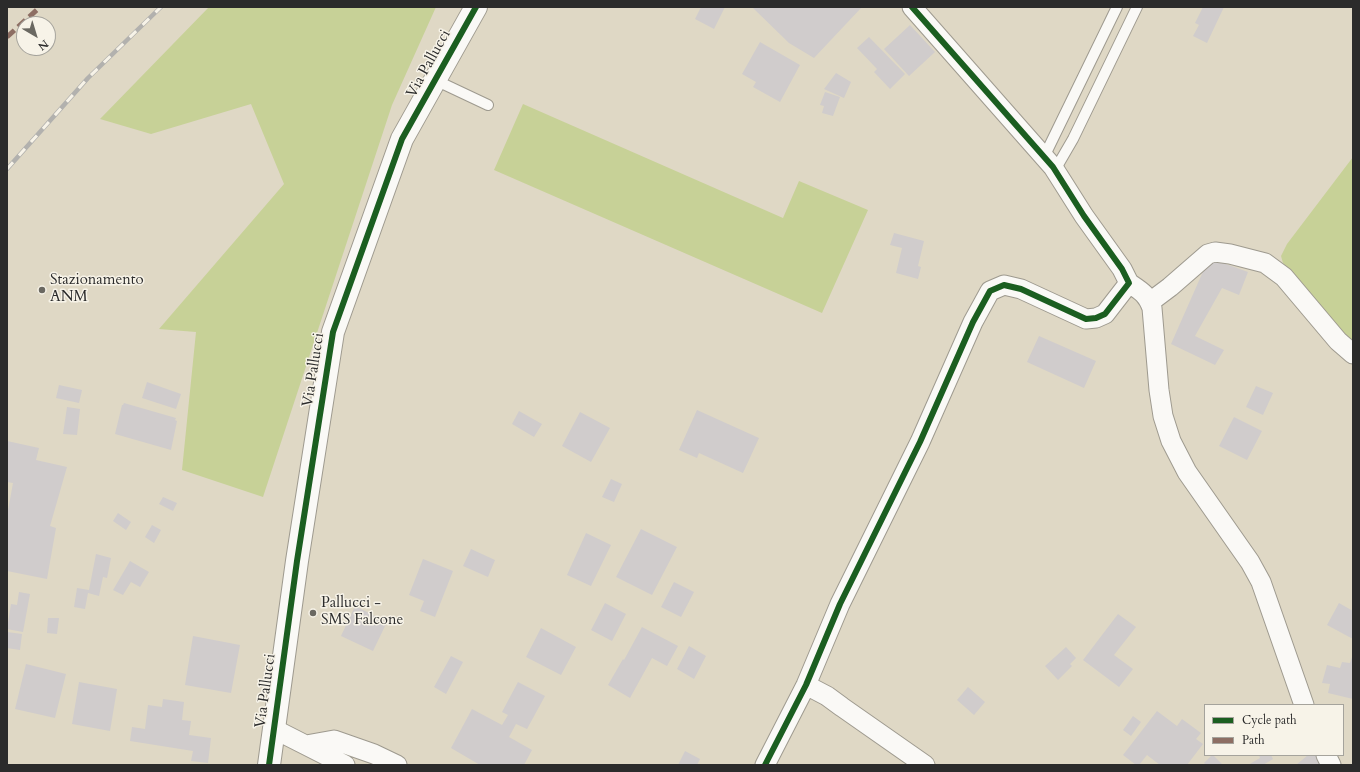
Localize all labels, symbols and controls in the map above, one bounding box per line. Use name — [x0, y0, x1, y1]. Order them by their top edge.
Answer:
north arrow — [16, 16, 56, 56]
street label: Via Pallucci — [403, 27, 455, 101]
text: N — [35, 36, 51, 54]
place label: Stazionamento ANM — [50, 272, 144, 307]
marker: Stazionamento ANM — [37, 285, 47, 295]
street label: Via Pallucci — [299, 332, 329, 408]
place label: Pallucci - SMS Falcone — [321, 595, 403, 630]
marker: Pallucci - SMS Falcone — [308, 608, 318, 618]
street label: Via Pallucci — [252, 653, 280, 729]
legend — [1204, 704, 1344, 756]
text: Cycle path — [1242, 712, 1297, 728]
text: Path — [1242, 732, 1265, 748]

